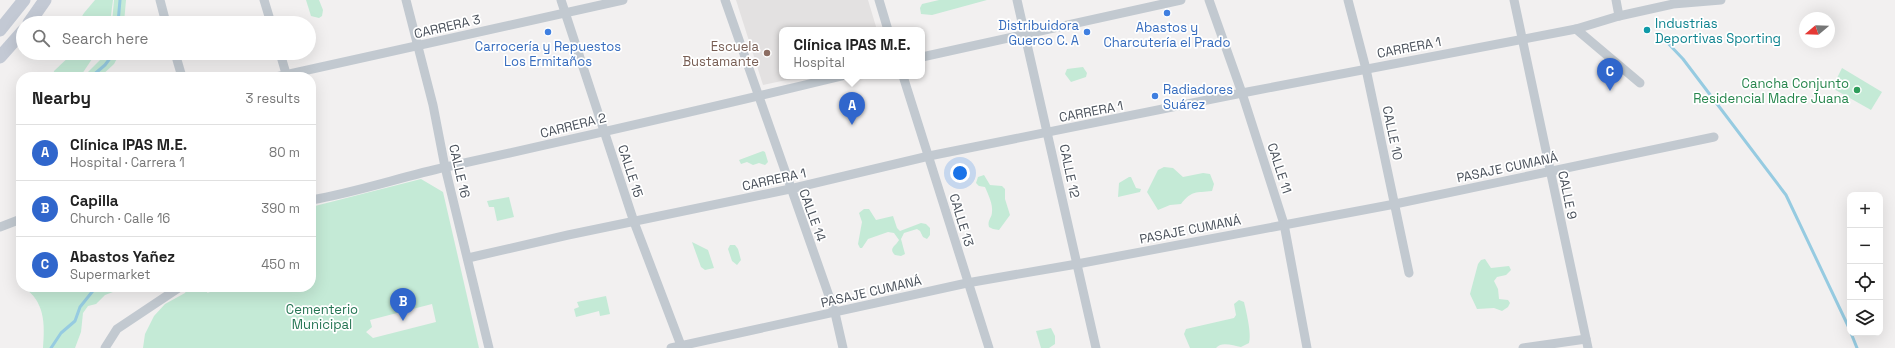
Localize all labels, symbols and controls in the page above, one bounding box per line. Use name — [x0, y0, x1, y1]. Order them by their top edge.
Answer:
marker: Abastos y Charcutería el Prado — [1162, 8, 1172, 18]
street label: CARRERA 3 — [412, 11, 482, 42]
north arrow — [1799, 12, 1835, 48]
place label: Industrias Deportivas Sporting — [1655, 15, 1781, 47]
search box — [16, 16, 316, 60]
place label: Distribuidora Guerco C. A — [998, 17, 1080, 49]
place label: Abastos y Charcutería el Prado — [1104, 19, 1230, 51]
marker: Industrias Deportivas Sporting — [1642, 25, 1652, 35]
icon: search — [30, 27, 52, 49]
marker: Carrocería y Repuestos Los Ermitaños — [543, 27, 553, 37]
popup — [779, 27, 925, 79]
marker: Distribuidora Guerco C. A — [1082, 27, 1092, 37]
text: Search here — [62, 29, 148, 48]
street label: CARRERA 1 — [1375, 33, 1443, 62]
text: Clínica IPAS M.E. — [793, 35, 911, 54]
place label: Carrocería y Repuestos Los Ermitaños — [475, 38, 621, 70]
place label: Escuela Bustamante — [682, 38, 760, 70]
marker: Escuela Bustamante — [762, 48, 772, 58]
text: Hospital — [793, 54, 845, 71]
pin: C — [1597, 58, 1623, 91]
place label: Cancha Conjunto Residencial Madre Juana — [1693, 75, 1850, 107]
place label: Radiadores Suárez — [1163, 81, 1233, 113]
marker: Cancha Conjunto Residencial Madre Juana — [1852, 85, 1862, 95]
text: Nearby — [32, 87, 91, 109]
text: 3 results — [246, 90, 300, 107]
marker: Radiadores Suárez — [1150, 91, 1160, 101]
pin: A — [839, 92, 865, 125]
street label: CARRERA 1 — [1057, 97, 1125, 126]
street label: CALLE 10 — [1378, 104, 1407, 162]
street label: CARRERA 2 — [538, 109, 608, 142]
text: Clínica IPAS M.E. — [70, 135, 187, 154]
street label: CALLE 11 — [1263, 141, 1296, 196]
street label: CALLE 16 — [445, 143, 474, 200]
street label: CALLE 15 — [614, 143, 647, 200]
street label: CALLE 12 — [1056, 143, 1084, 200]
text: A — [41, 144, 49, 161]
text: 80 m — [269, 144, 300, 161]
street label: PASAJE CUMANÁ — [1455, 148, 1559, 187]
text: Hospital · Carrera 1 — [70, 154, 185, 171]
your location — [950, 163, 970, 183]
street label: CARRERA 1 — [740, 164, 808, 195]
street label: CALLE 9 — [1554, 169, 1581, 221]
street label: CALLE 14 — [795, 186, 830, 244]
text: Capilla — [70, 191, 119, 210]
street label: CALLE 13 — [945, 192, 978, 249]
map controls — [1847, 192, 1883, 336]
button: + — [1847, 192, 1883, 228]
text: B — [41, 200, 49, 217]
text: 390 m — [261, 200, 300, 217]
text: Church · Calle 16 — [70, 210, 170, 227]
street label: PASAJE CUMANÁ — [1138, 211, 1242, 248]
button: − — [1847, 228, 1883, 264]
text: Abastos Yañez — [70, 247, 175, 266]
text: C — [41, 256, 49, 273]
text: 450 m — [261, 256, 300, 273]
button: locate — [1847, 264, 1883, 300]
text: Supermarket — [70, 266, 151, 283]
street label: PASAJE CUMANÁ — [819, 272, 923, 311]
pin: B — [390, 288, 416, 321]
button: layers — [1847, 300, 1883, 336]
park label: Cementerio Municipal — [286, 301, 358, 333]

